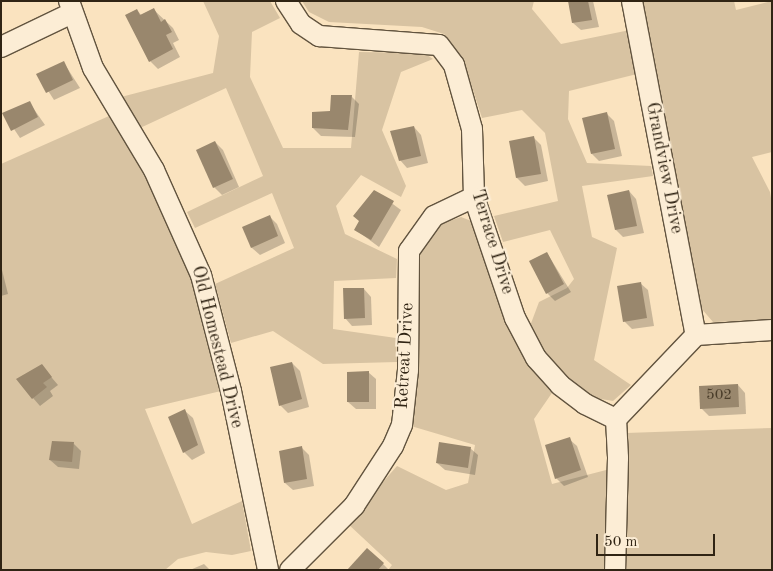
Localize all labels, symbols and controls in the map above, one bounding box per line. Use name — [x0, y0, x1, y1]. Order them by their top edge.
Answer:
street label: Grandview Drive — [641, 101, 687, 235]
street label: Terrace Drive — [466, 187, 518, 297]
street label: Old Homestead Drive — [186, 264, 248, 430]
street label: Retreat Drive — [391, 302, 419, 410]
house number: 502 — [706, 387, 732, 405]
scale bar — [598, 524, 717, 556]
text: 50 m — [604, 535, 638, 550]

